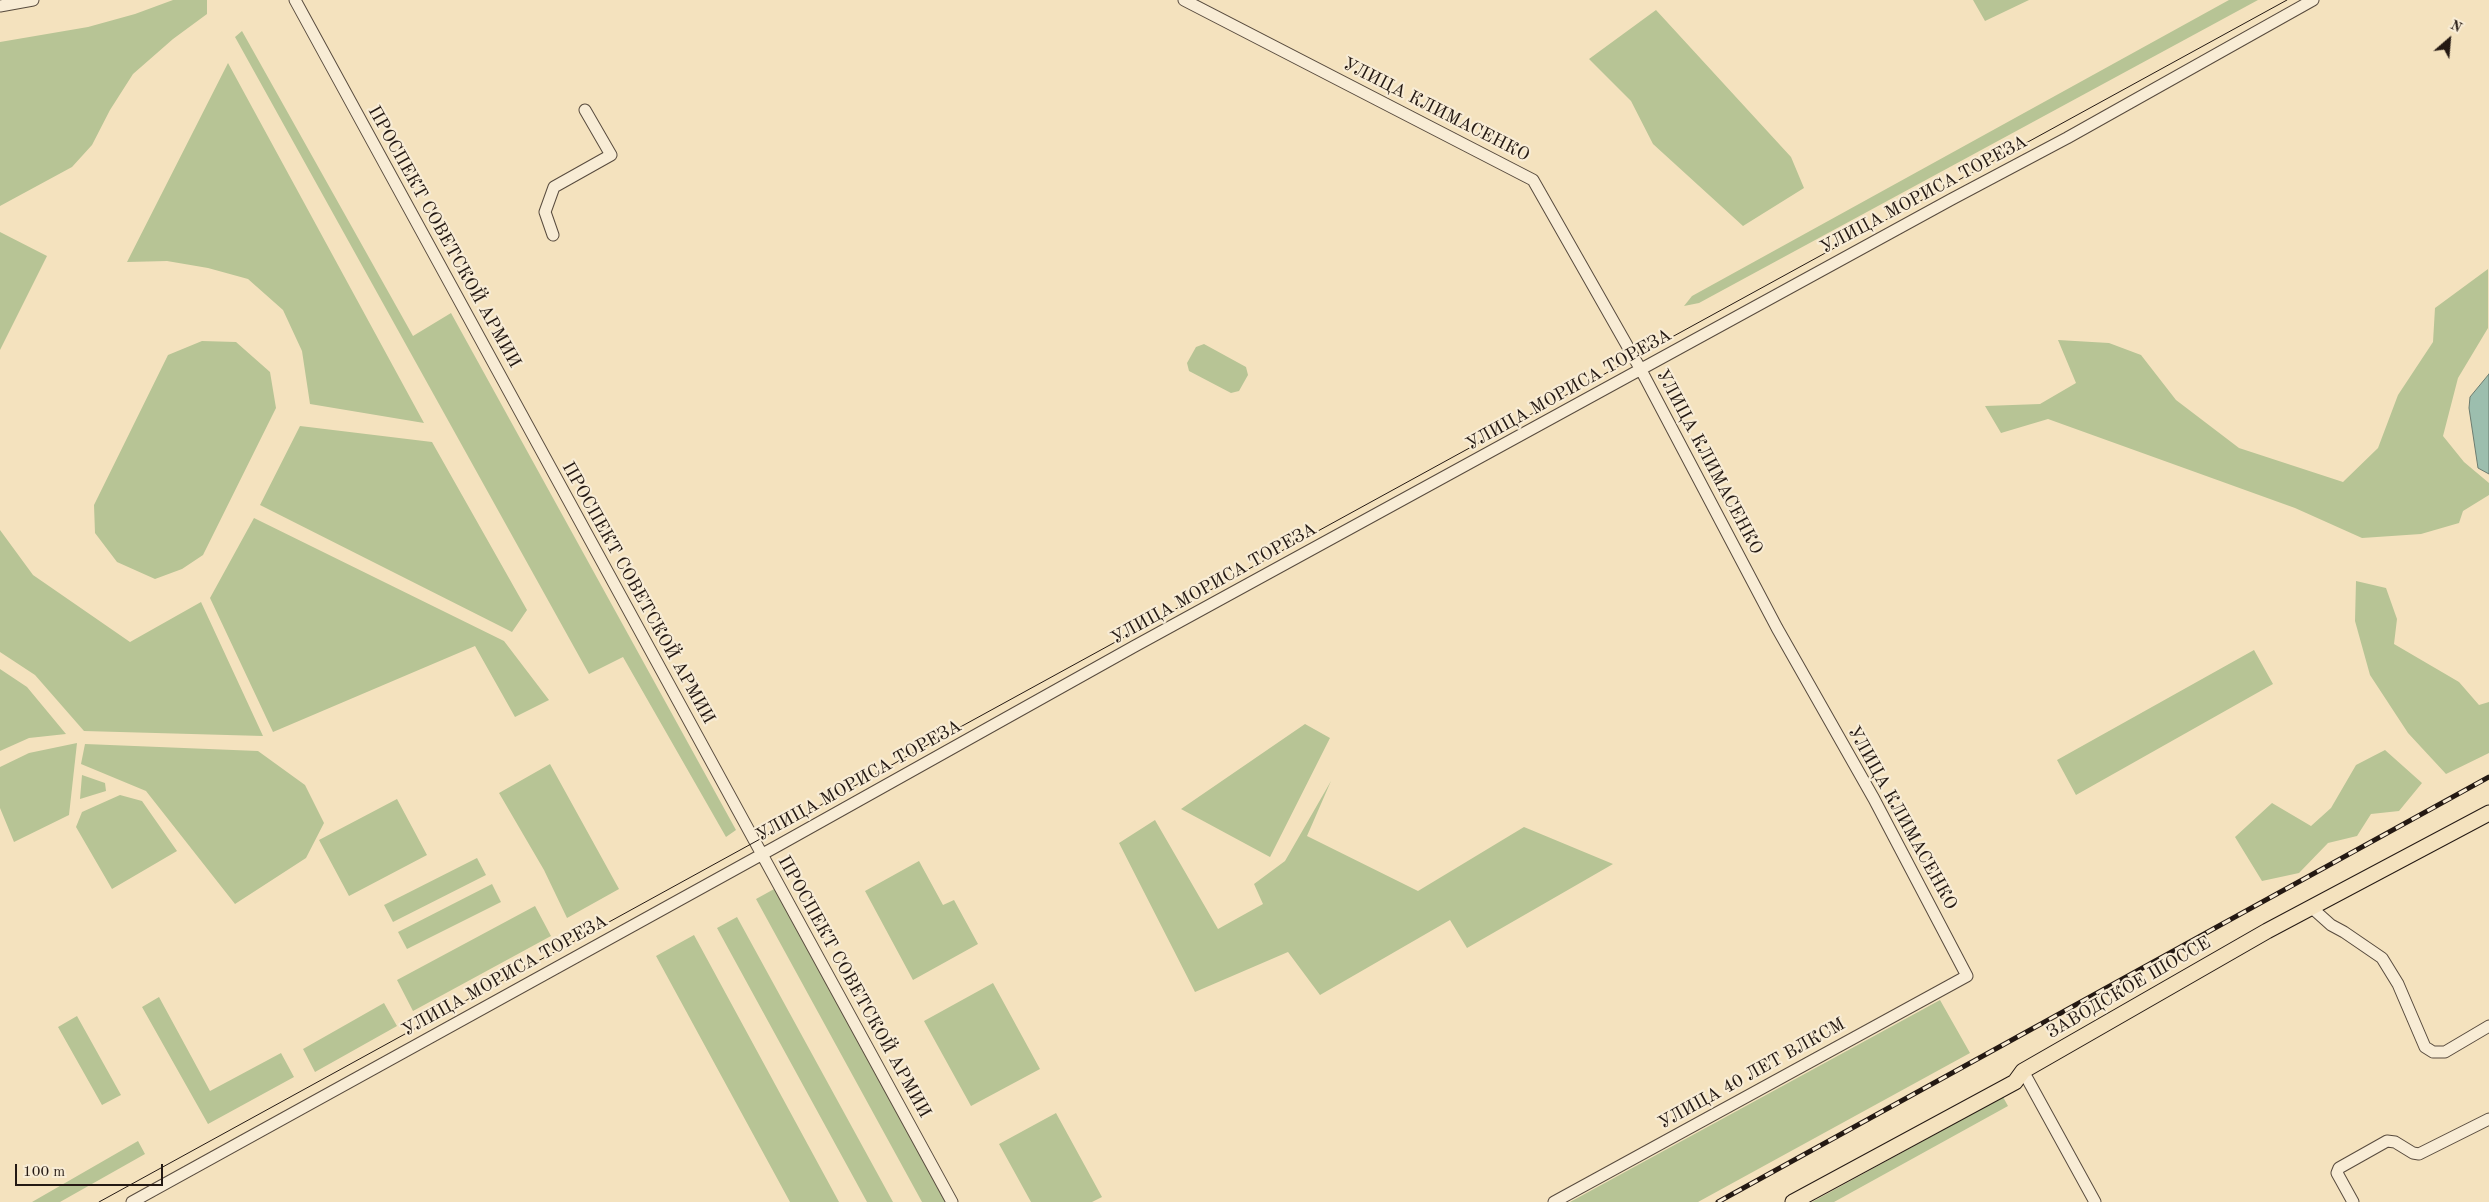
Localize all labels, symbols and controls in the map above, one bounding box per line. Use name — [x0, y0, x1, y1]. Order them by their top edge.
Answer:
north arrow — [2424, 15, 2474, 65]
text: N — [2448, 18, 2464, 35]
street label: УЛИЦА КЛИМАСЕНКО — [1339, 53, 1533, 167]
street label: ПРОСПЕКТ СОВЕТСКОЙ АРМИИ — [363, 102, 525, 372]
street label: УЛИЦА МОРИСА ТОРЕЗА — [1817, 131, 2031, 259]
street label: УЛИЦА МОРИСА ТОРЕЗА — [1463, 324, 1675, 456]
street label: УЛИЦА КЛИМАСЕНКО — [1651, 366, 1767, 558]
street label: ПРОСПЕКТ СОВЕТСКОЙ АРМИИ — [557, 458, 719, 728]
street label: УЛИЦА МОРИСА ТОРЕЗА — [1108, 518, 1320, 650]
street label: УЛИЦА МОРИСА ТОРЕЗА — [753, 715, 965, 847]
street label: УЛИЦА КЛИМАСЕНКО — [1842, 722, 1962, 914]
street label: ПРОСПЕКТ СОВЕТСКОЙ АРМИИ — [773, 852, 935, 1122]
street label: УЛИЦА МОРИСА ТОРЕЗА — [399, 910, 611, 1042]
street label: ЗАВОДСКОЕ ШОССЕ — [2043, 932, 2215, 1044]
street label: УЛИЦА 40 ЛЕТ ВЛКСМ — [1655, 1014, 1849, 1134]
scale bar — [18, 1154, 165, 1186]
text: 100 m — [23, 1165, 65, 1180]

